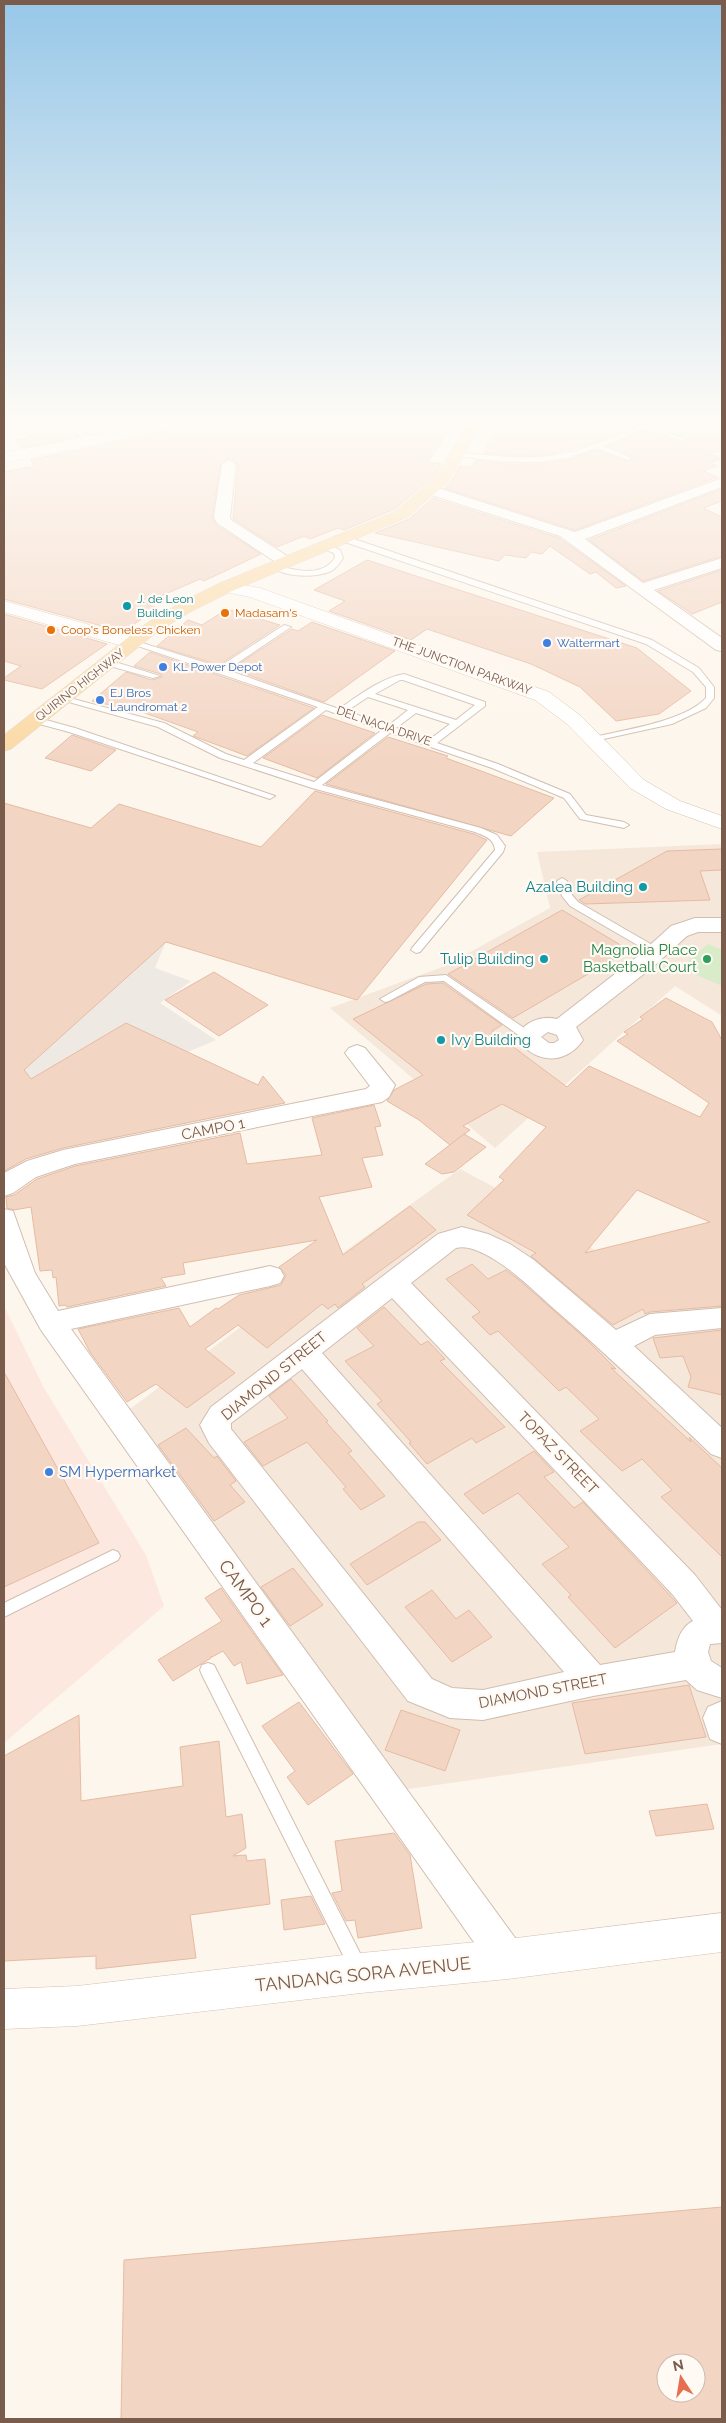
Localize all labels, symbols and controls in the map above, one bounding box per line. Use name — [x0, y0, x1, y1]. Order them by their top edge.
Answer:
place label: J. de Leon Building — [137, 592, 194, 620]
marker: J. de Leon Building — [121, 600, 133, 612]
place label: Madasam's — [235, 606, 298, 620]
marker: Madasam's — [219, 607, 231, 619]
place label: Coop's Boneless Chicken — [61, 623, 200, 637]
marker: Coop's Boneless Chicken — [45, 624, 57, 636]
street label: THE JUNCTION PARKWAY — [390, 634, 534, 698]
place label: Waltermart — [557, 636, 620, 650]
marker: Waltermart — [541, 637, 553, 649]
street label: QUIRINO HIGHWAY — [33, 646, 128, 724]
place label: KL Power Depot — [173, 660, 262, 674]
marker: KL Power Depot — [157, 661, 169, 673]
place label: EJ Bros Laundromat 2 — [110, 686, 187, 714]
marker: EJ Bros Laundromat 2 — [94, 694, 106, 706]
street label: DEL NACIA DRIVE — [335, 703, 433, 749]
place label: Azalea Building — [526, 878, 633, 896]
marker: Azalea Building — [637, 881, 649, 893]
place label: Magnolia Place Basketball Court — [583, 941, 697, 976]
place label: Tulip Building — [440, 950, 534, 968]
marker: Tulip Building — [538, 953, 550, 965]
marker: Magnolia Place Basketball Court — [701, 953, 713, 965]
place label: Ivy Building — [451, 1031, 531, 1049]
marker: Ivy Building — [435, 1034, 447, 1046]
street label: CAMPO 1 — [180, 1114, 247, 1144]
street label: DIAMOND STREET — [218, 1328, 330, 1424]
street label: TOPAZ STREET — [514, 1408, 602, 1498]
place label: SM Hypermarket — [59, 1463, 176, 1481]
marker: SM Hypermarket — [43, 1466, 55, 1478]
street label: CAMPO 1 — [215, 1556, 277, 1631]
street label: DIAMOND STREET — [477, 1670, 609, 1712]
street label: TANDANG SORA AVENUE — [254, 1952, 472, 1996]
north arrow — [656, 2353, 706, 2403]
text: N — [671, 2356, 685, 2374]

